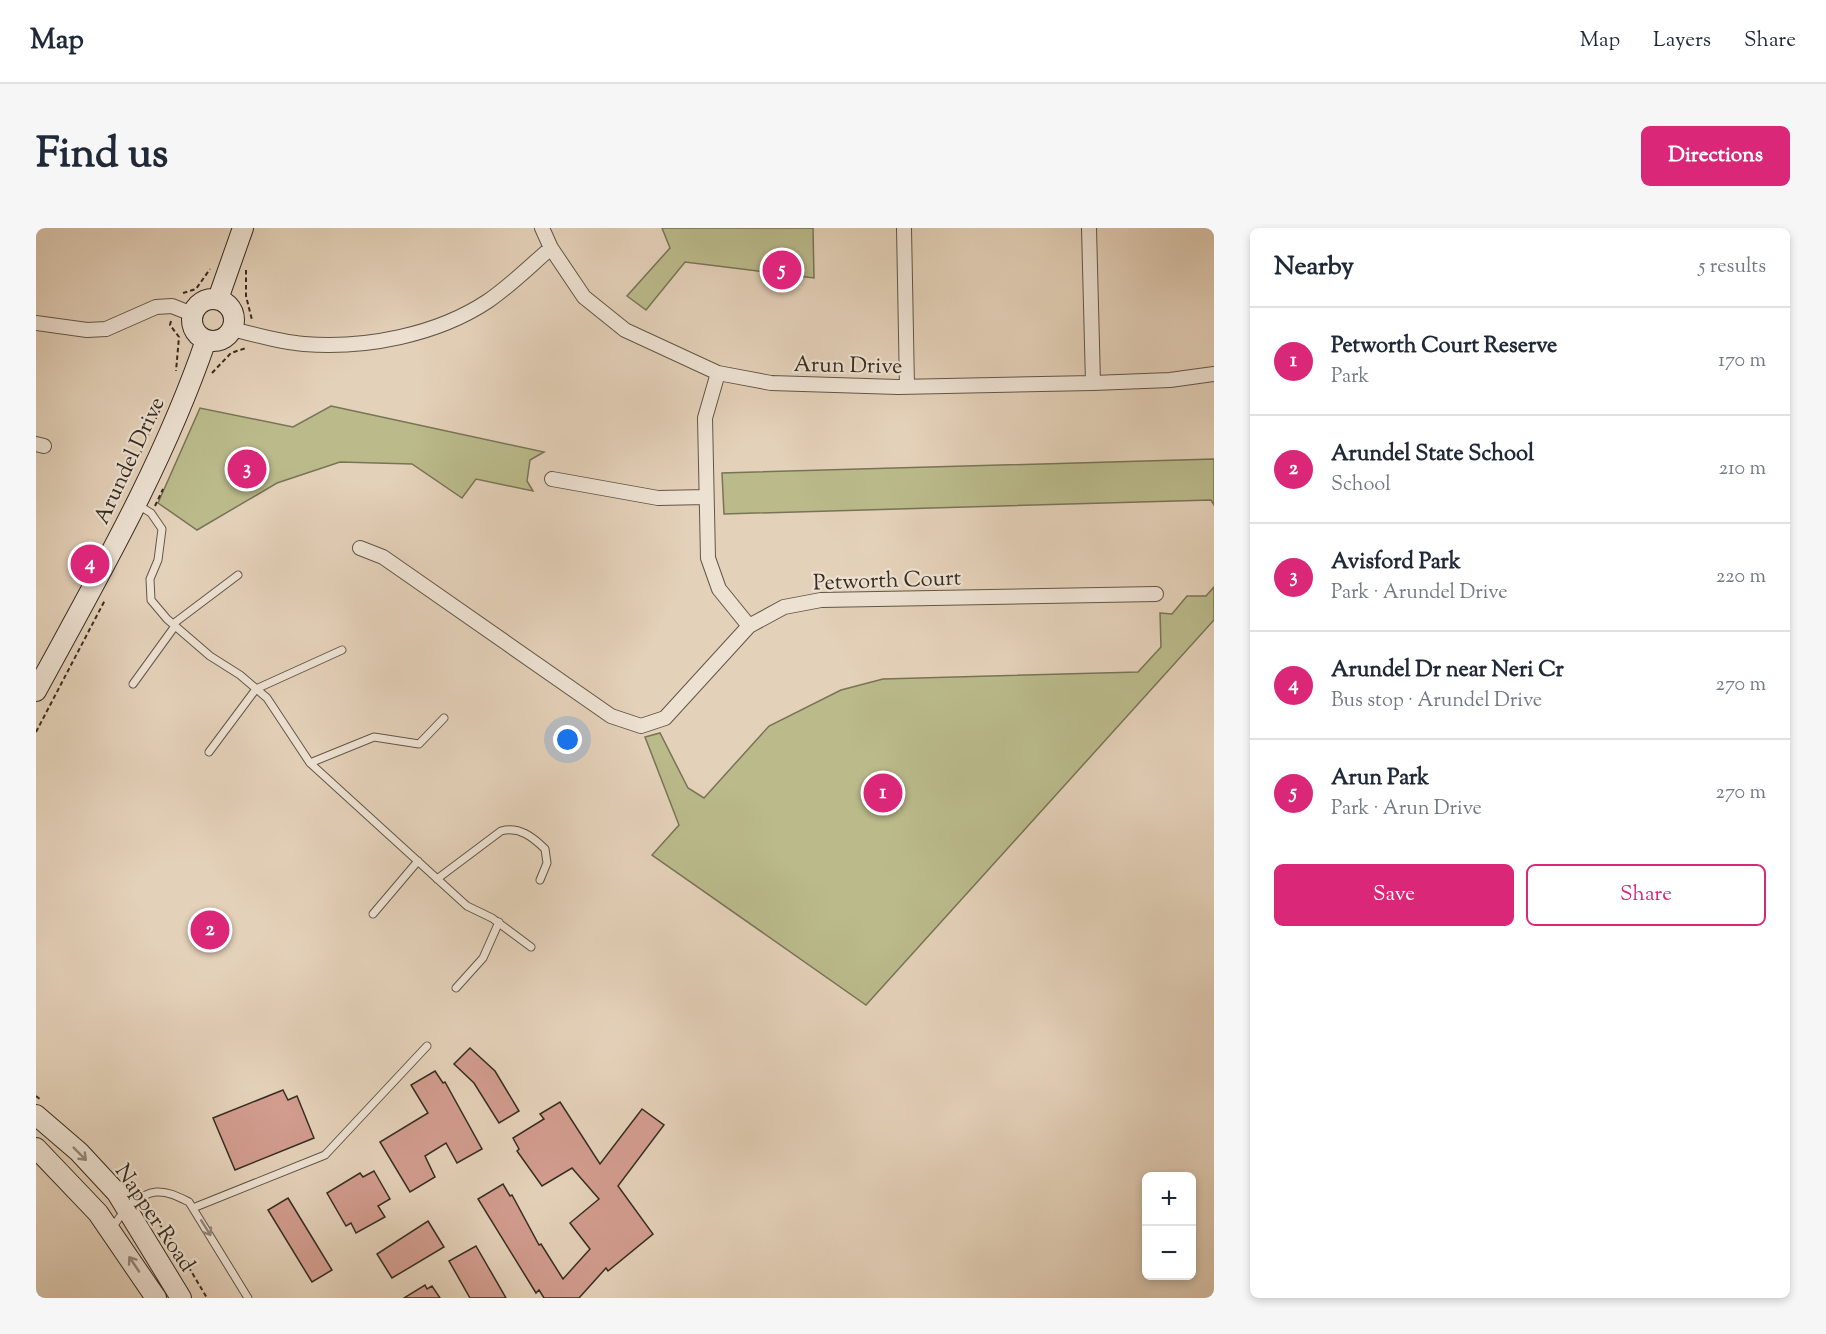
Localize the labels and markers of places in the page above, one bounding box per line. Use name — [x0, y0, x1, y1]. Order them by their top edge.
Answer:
pin: 5 — [762, 248, 802, 292]
pin: 3 — [228, 446, 266, 492]
pin: 4 — [70, 542, 110, 586]
pin: 1 — [864, 770, 902, 816]
pin: 2 — [190, 908, 230, 952]

